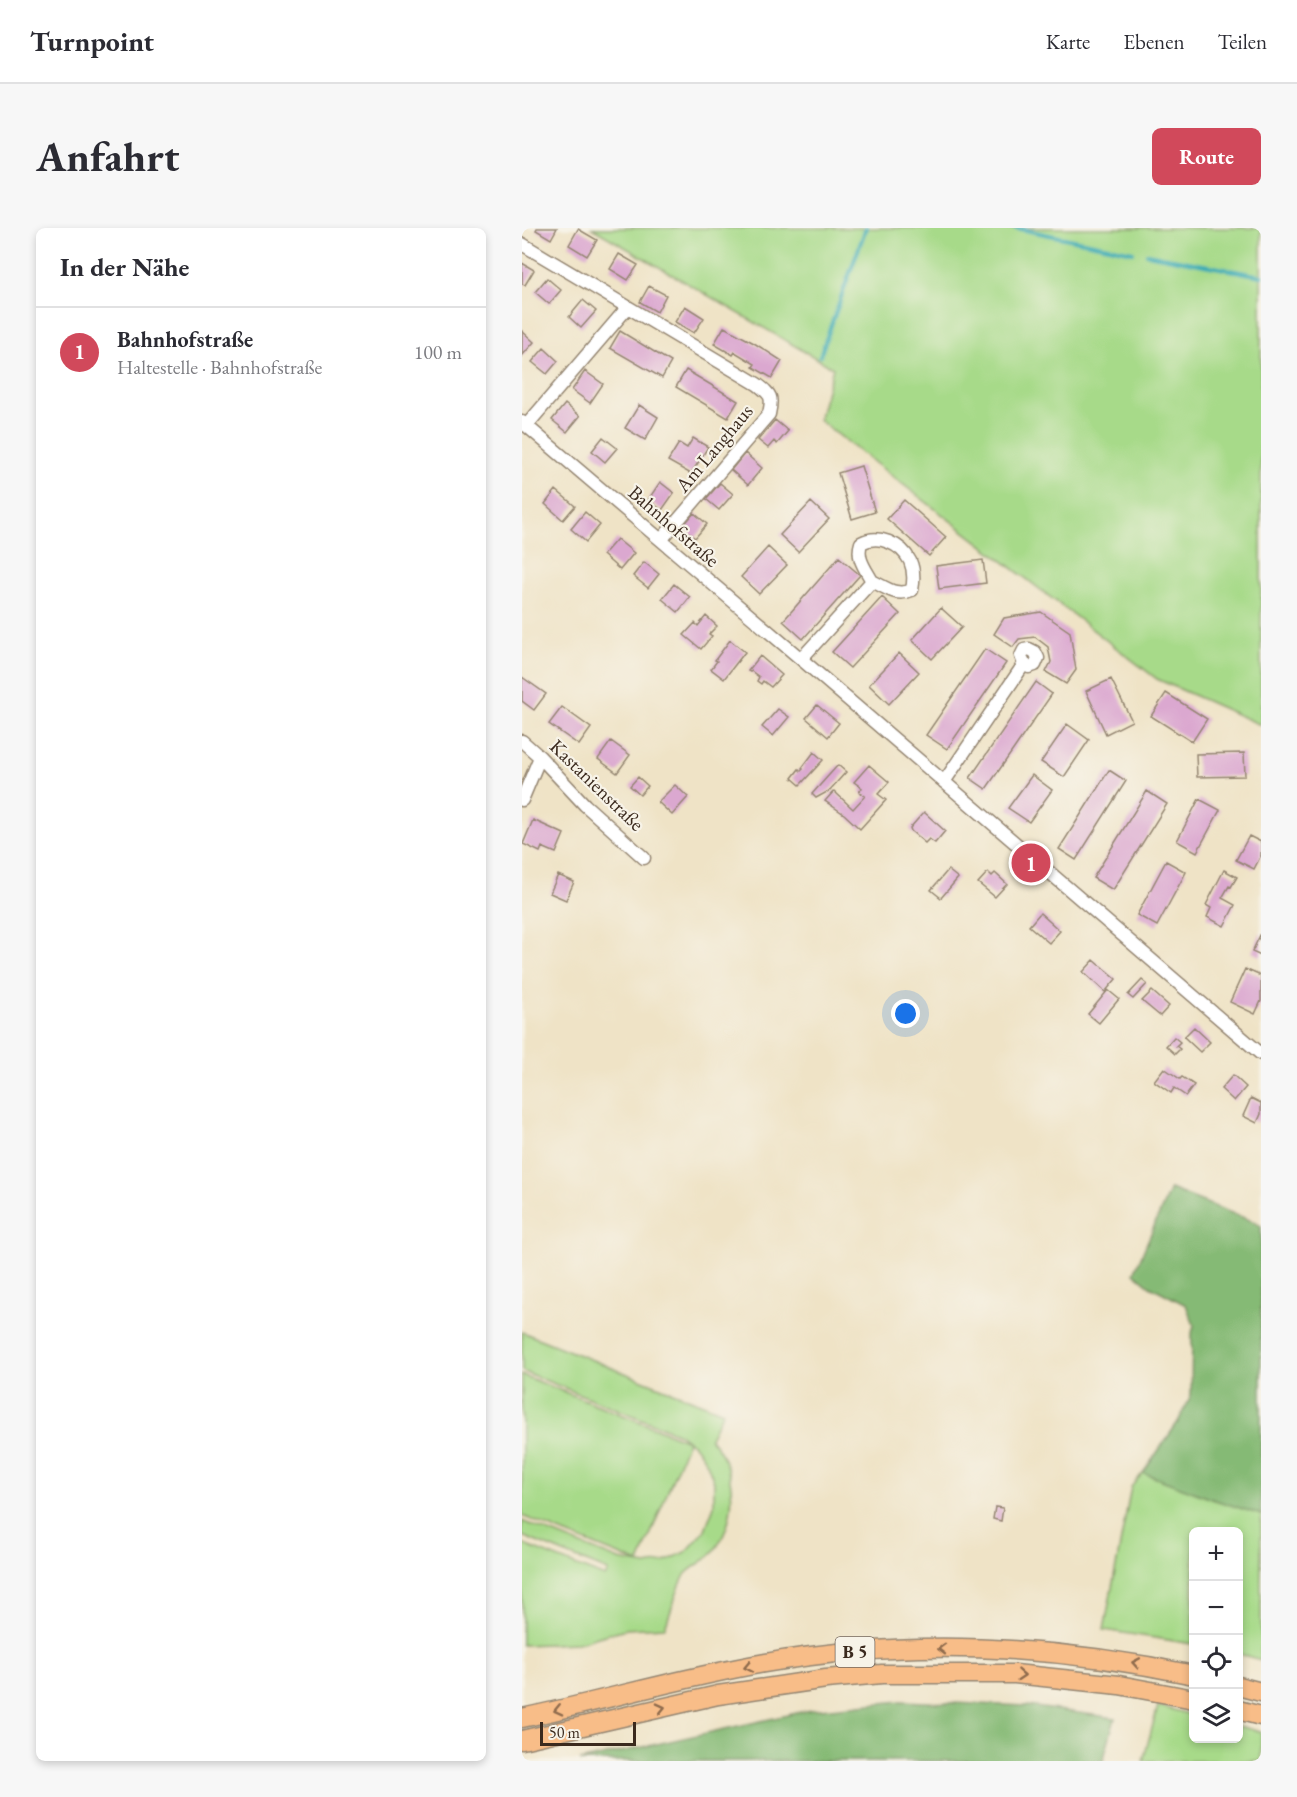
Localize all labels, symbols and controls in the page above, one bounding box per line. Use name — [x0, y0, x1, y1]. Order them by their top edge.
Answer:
text: Turnpoint — [30, 23, 154, 59]
text: Karte — [1046, 28, 1090, 55]
text: Ebenen — [1123, 28, 1184, 55]
text: Teilen — [1217, 28, 1267, 55]
button: Route — [1152, 128, 1261, 185]
text: Anfahrt — [36, 129, 179, 184]
text: In der Nähe — [60, 250, 189, 284]
text: Bahnhofstraße — [117, 325, 253, 354]
text: 1 — [74, 339, 85, 365]
text: 100 m — [414, 339, 462, 365]
text: Haltestelle · Bahnhofstraße — [117, 354, 322, 380]
street label: Am Langhaus — [669, 398, 759, 498]
street label: Bahnhofstraße — [623, 479, 725, 573]
street label: Kastanienstraße — [544, 733, 650, 837]
pin: 1 — [1012, 840, 1050, 886]
your location — [891, 999, 920, 1028]
map controls — [1189, 1527, 1243, 1743]
button: + — [1189, 1527, 1243, 1581]
button: − — [1189, 1581, 1243, 1635]
button: locate — [1189, 1635, 1243, 1689]
road number: B 5 — [836, 1637, 874, 1667]
one-way arrow — [937, 1643, 946, 1655]
one-way arrow — [1131, 1658, 1141, 1670]
one-way arrow — [743, 1659, 753, 1672]
one-way arrow — [1016, 1668, 1025, 1681]
button: layers — [1189, 1689, 1243, 1743]
one-way arrow — [553, 1702, 563, 1715]
one-way arrow — [656, 1702, 666, 1715]
scale bar — [540, 1719, 636, 1746]
text: 50 m — [549, 1722, 580, 1743]

